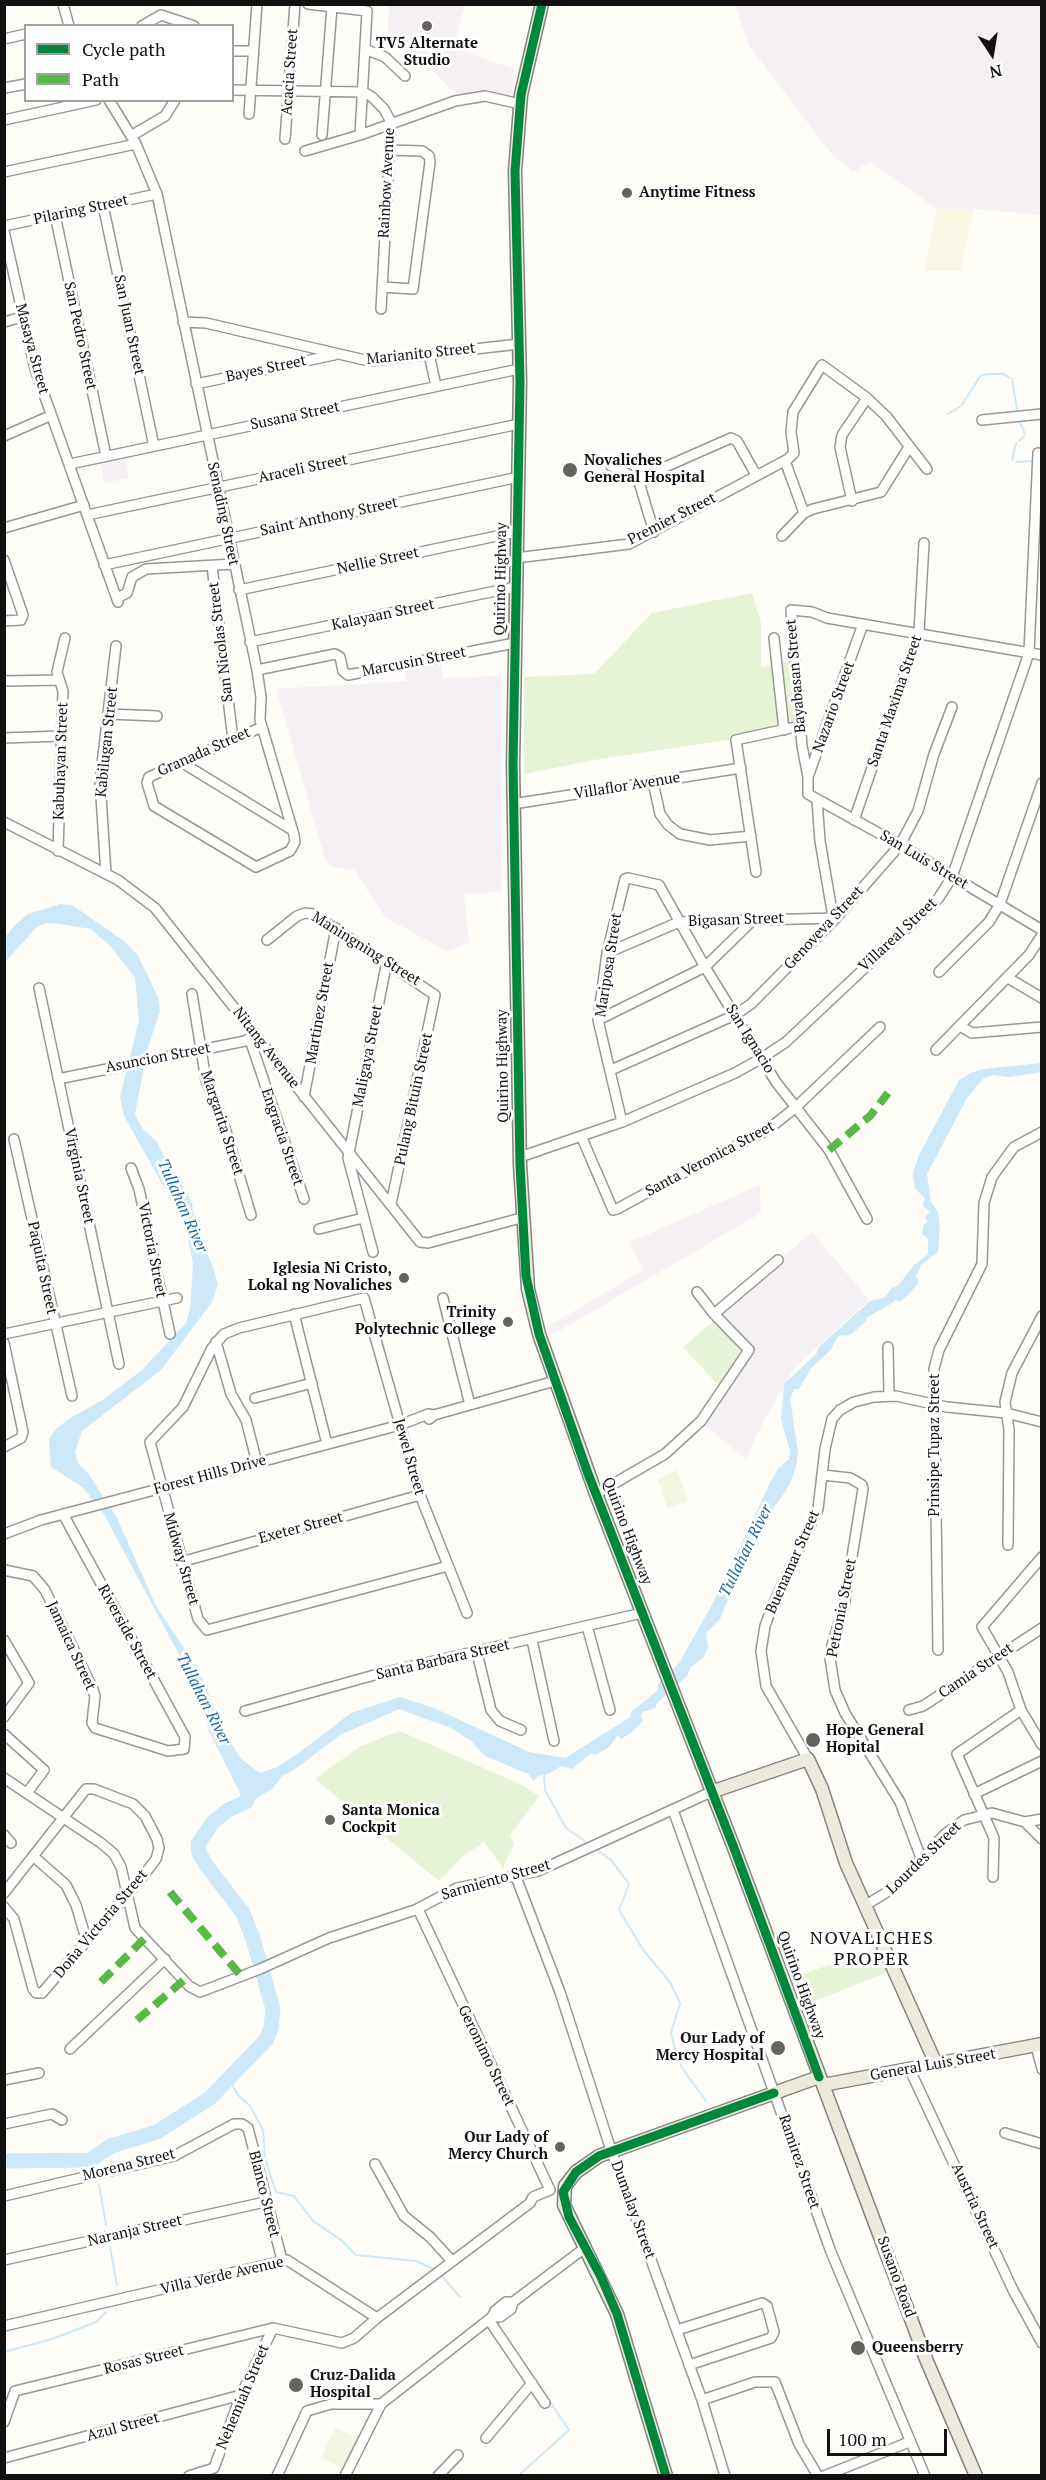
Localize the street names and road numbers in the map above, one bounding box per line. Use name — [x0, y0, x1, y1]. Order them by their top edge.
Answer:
street label: Acacia Street — [278, 28, 302, 116]
street label: Rainbow Avenue — [375, 127, 399, 239]
street label: Pilaring Street — [32, 191, 130, 229]
street label: San Juan Street — [110, 273, 148, 377]
street label: San Pedro Street — [60, 280, 100, 392]
street label: Masaya Street — [11, 302, 53, 396]
street label: Marianito Street — [366, 339, 476, 369]
street label: Bayes Street — [224, 352, 308, 386]
street label: Susana Street — [249, 398, 341, 434]
street label: Araceli Street — [257, 451, 349, 487]
street label: Senading Street — [203, 461, 243, 567]
street label: Premier Street — [625, 489, 719, 549]
street label: Saint Anthony Street — [259, 494, 399, 540]
street label: Quirino Highway — [491, 522, 511, 636]
street label: Nellie Street — [335, 544, 421, 578]
street label: San Nicolas Street — [205, 581, 237, 703]
street label: Kalayaan Street — [330, 595, 436, 635]
street label: Bayabasan Street — [782, 618, 810, 734]
street label: Santa Maxima Street — [864, 633, 926, 769]
street label: Marcusin Street — [360, 643, 468, 681]
street label: Nazario Street — [809, 659, 859, 755]
street label: Kabilugan Street — [92, 686, 122, 798]
street label: Kabuhayan Street — [50, 702, 72, 820]
street label: Granada Street — [155, 724, 253, 780]
street label: Villaflor Avenue — [573, 769, 681, 803]
street label: San Luis Street — [877, 827, 971, 893]
street label: Genoveva Street — [781, 882, 867, 974]
street label: Villareal Street — [855, 894, 941, 976]
street label: Maningning Street — [308, 908, 424, 990]
street label: Bigasan Street — [688, 909, 784, 931]
street label: Mariposa Street — [592, 912, 626, 1018]
street label: Martinez Street — [302, 960, 338, 1066]
street label: San Ignacio — [722, 1001, 778, 1077]
street label: Maligaya Street — [349, 1003, 387, 1109]
street label: Nitang Avenue — [229, 1004, 303, 1092]
street label: Quirino Highway — [493, 1009, 513, 1123]
street label: Pulang Bituin Street — [391, 1031, 437, 1167]
street label: Asuncion Street — [104, 1039, 212, 1077]
street label: Margarita Street — [197, 1068, 247, 1178]
street label: Engracia Street — [257, 1086, 307, 1188]
street label: Santa Veronica Street — [642, 1117, 778, 1201]
street label: Virginia Street — [60, 1126, 98, 1226]
street label: Victoria Street — [134, 1201, 170, 1299]
street label: Paquita Street — [23, 1220, 61, 1316]
street label: Prinsipe Tupaz Street — [926, 1373, 944, 1517]
street label: Jewel Street — [389, 1416, 429, 1498]
street label: Forest Hills Drive — [152, 1451, 268, 1499]
street label: Quirino Highway — [598, 1475, 656, 1587]
street label: Buenamar Street — [762, 1507, 824, 1617]
street label: Exeter Street — [257, 1508, 345, 1548]
street label: Midway Street — [159, 1511, 203, 1607]
street label: Petronia Street — [824, 1557, 860, 1659]
street label: Riverside Street — [94, 1582, 160, 1682]
street label: Jamaica Street — [43, 1599, 99, 1693]
street label: Santa Barbara Street — [374, 1636, 512, 1684]
street label: Camia Street — [935, 1640, 1017, 1702]
street label: Lourdes Street — [883, 1818, 965, 1898]
street label: Sarmiento Street — [439, 1856, 553, 1904]
street label: Doña Victoria Street — [50, 1866, 152, 1982]
street label: Quirino Highway — [773, 1929, 829, 2041]
street label: Geronimo Street — [454, 2003, 518, 2109]
street label: General Luis Street — [869, 2045, 997, 2085]
street label: Ramirez Street — [774, 2112, 824, 2212]
street label: Morena Street — [81, 2145, 177, 2185]
street label: Blanco Street — [245, 2149, 283, 2239]
street label: Dumalay Street — [607, 2158, 659, 2262]
street label: Austria Street — [947, 2160, 1003, 2252]
street label: Naranja Street — [86, 2211, 184, 2251]
street label: Susano Road — [873, 2234, 919, 2320]
street label: Villa Verde Avenue — [159, 2253, 285, 2299]
street label: Rosas Street — [102, 2341, 186, 2379]
street label: Nehemiah Street — [213, 2342, 273, 2452]
street label: Azul Street — [85, 2409, 161, 2445]

